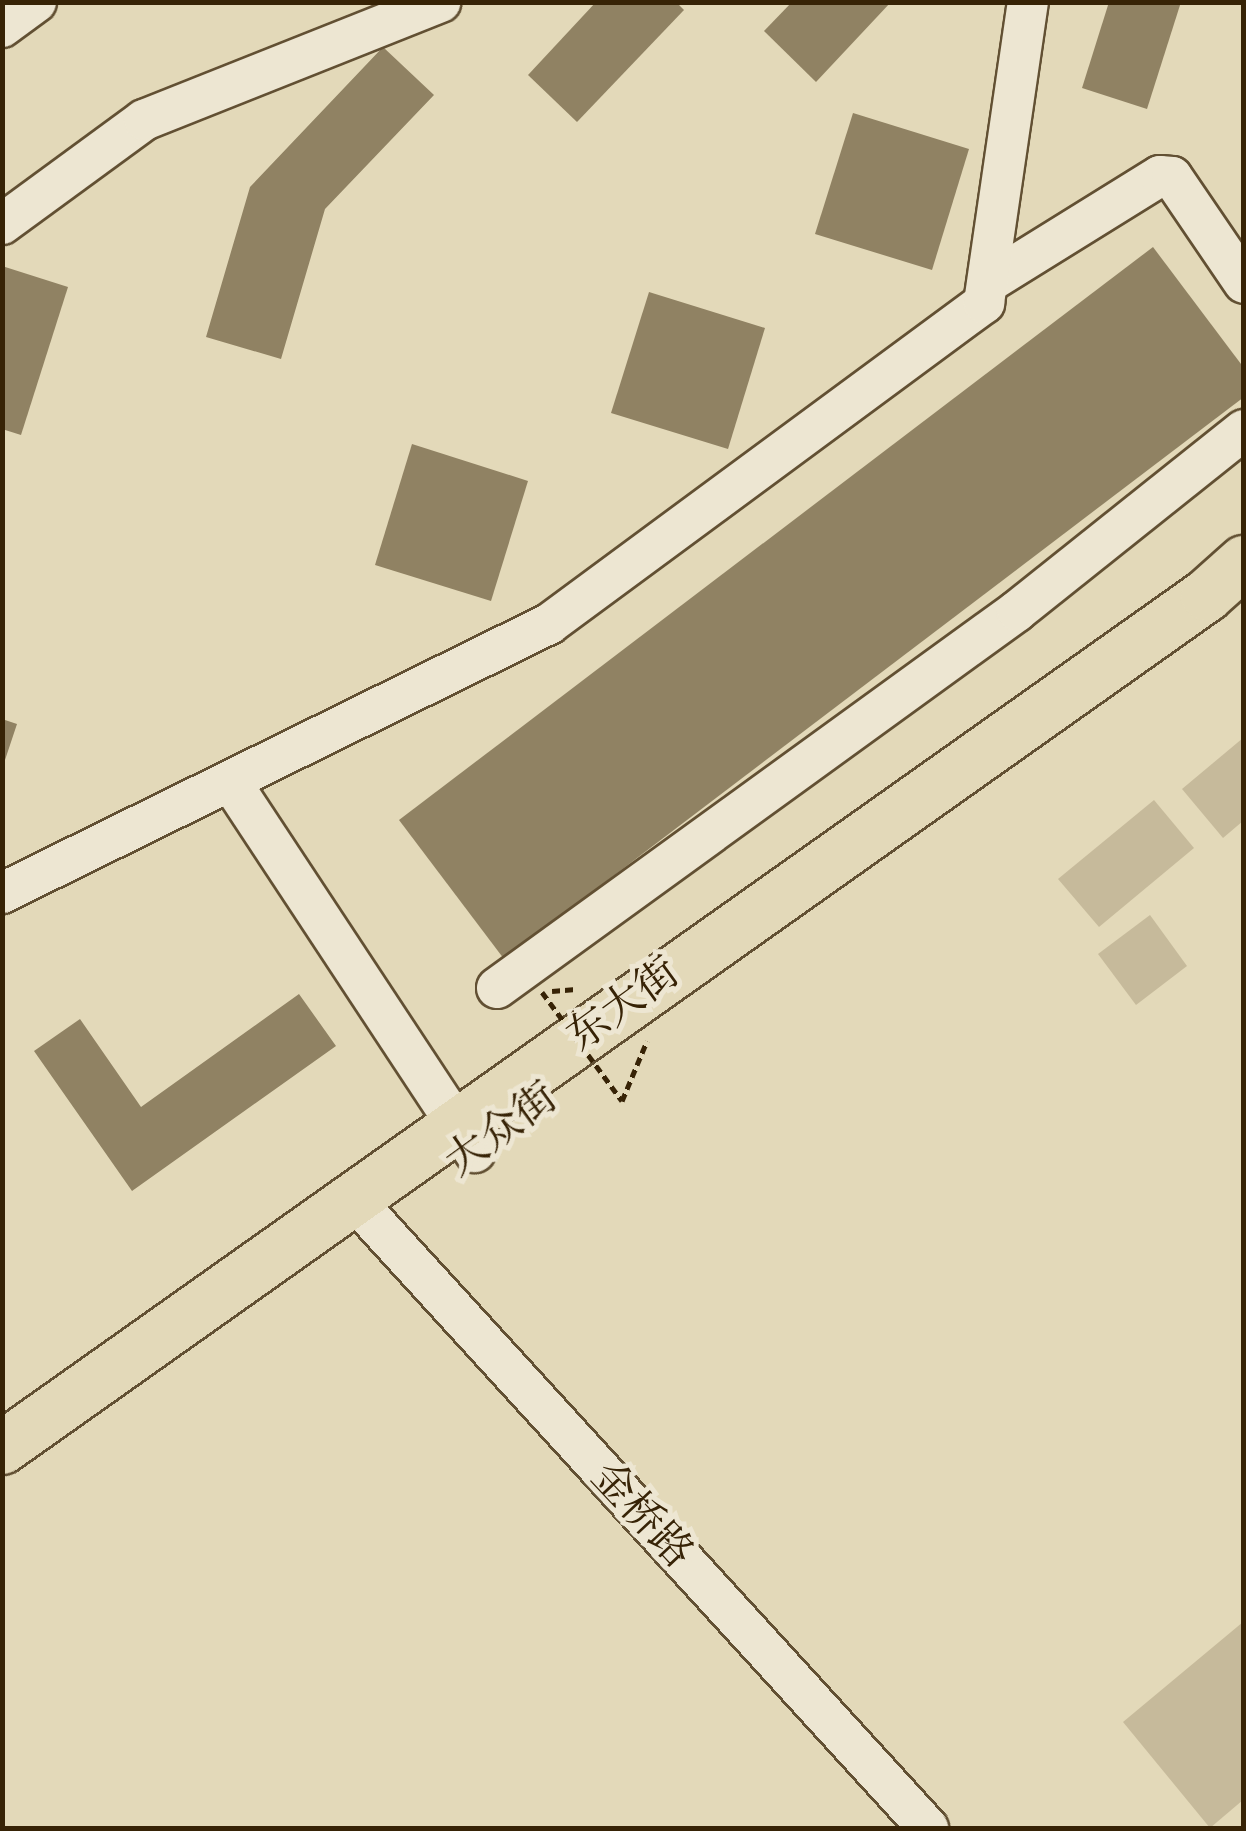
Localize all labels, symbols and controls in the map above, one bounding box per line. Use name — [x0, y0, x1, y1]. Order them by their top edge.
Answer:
street label: 东大街 — [559, 950, 691, 1064]
street label: 大众街 — [437, 1075, 569, 1189]
street label: 金桥路 — [579, 1454, 701, 1580]

